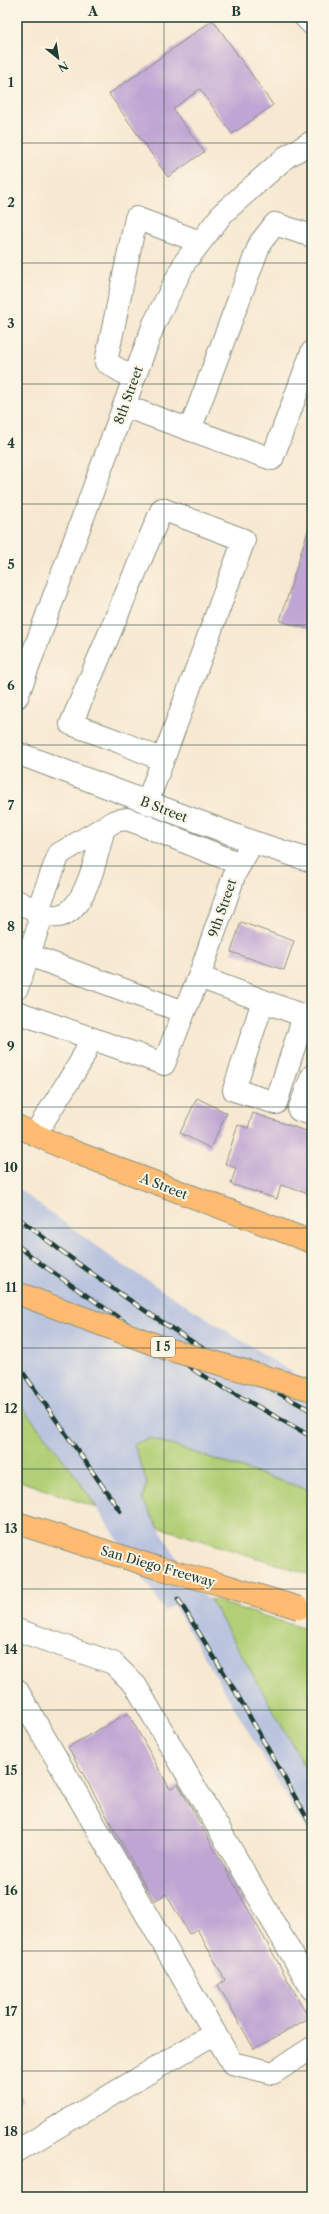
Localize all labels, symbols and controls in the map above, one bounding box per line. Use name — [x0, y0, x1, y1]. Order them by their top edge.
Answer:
text: A — [87, 3, 99, 19]
text: B — [231, 3, 241, 19]
north arrow — [38, 38, 78, 78]
text: N — [55, 58, 71, 75]
text: 1 — [8, 74, 14, 90]
text: 2 — [7, 194, 15, 210]
text: 3 — [7, 315, 15, 331]
street label: 8th Street — [110, 363, 146, 426]
text: 4 — [7, 435, 15, 451]
text: 5 — [7, 556, 15, 572]
text: 6 — [7, 677, 15, 693]
street label: B Street — [138, 793, 190, 825]
text: 7 — [8, 797, 15, 813]
street label: 9th Street — [205, 876, 240, 939]
text: 8 — [7, 918, 15, 934]
text: 9 — [7, 1038, 15, 1054]
text: 10 — [4, 1159, 18, 1175]
street label: A Street — [137, 1169, 190, 1202]
text: 11 — [5, 1279, 17, 1295]
road number: I 5 — [151, 1337, 175, 1357]
text: 12 — [4, 1400, 18, 1416]
text: 13 — [4, 1520, 18, 1536]
street label: San Diego Freeway — [99, 1542, 218, 1590]
text: 14 — [4, 1641, 18, 1657]
text: 15 — [4, 1762, 18, 1778]
text: 16 — [4, 1882, 18, 1898]
text: 17 — [5, 2003, 18, 2019]
text: 18 — [4, 2123, 18, 2139]

